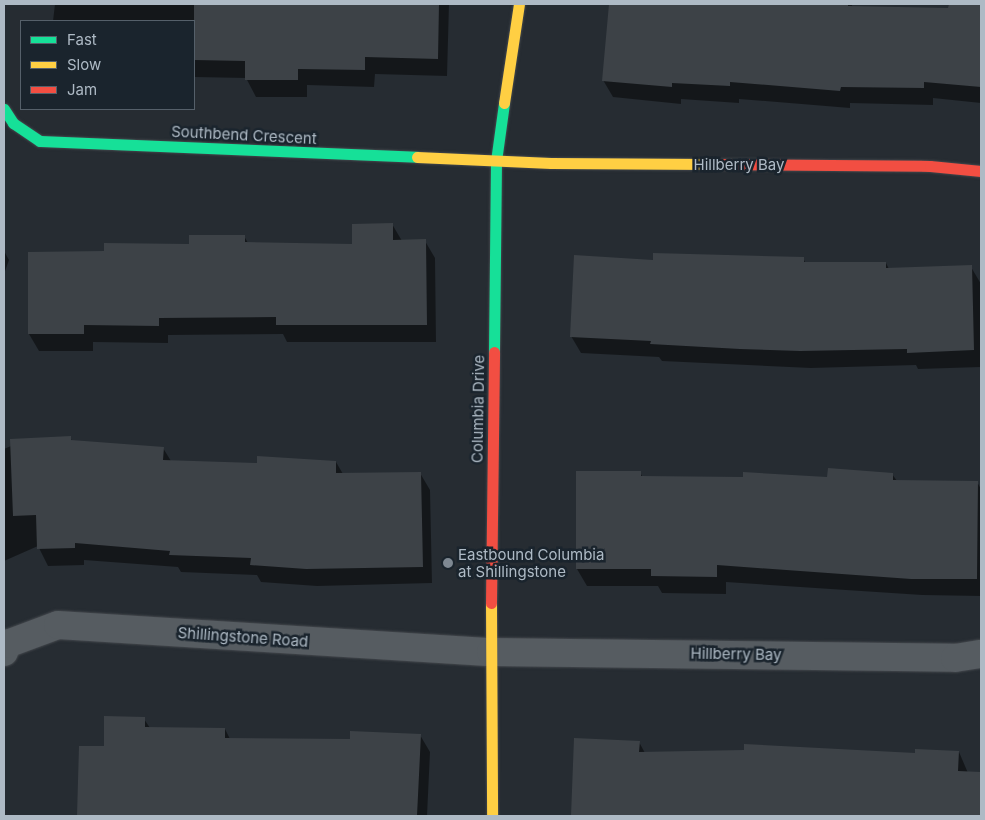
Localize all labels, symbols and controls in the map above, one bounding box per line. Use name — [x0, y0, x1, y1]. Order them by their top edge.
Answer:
legend — [20, 20, 195, 110]
text: Fast — [67, 30, 97, 49]
text: Slow — [67, 55, 101, 74]
text: Jam — [67, 80, 97, 99]
street label: Southbend Crescent — [171, 122, 317, 148]
street label: Hillberry Bay — [694, 156, 784, 174]
street label: Columbia Drive — [468, 355, 488, 463]
place label: Eastbound Columbia at Shillingstone — [458, 545, 604, 580]
marker: Eastbound Columbia at Shillingstone — [442, 557, 454, 569]
street label: Shillingstone Road — [177, 623, 309, 651]
street label: Hillberry Bay — [690, 644, 782, 664]

